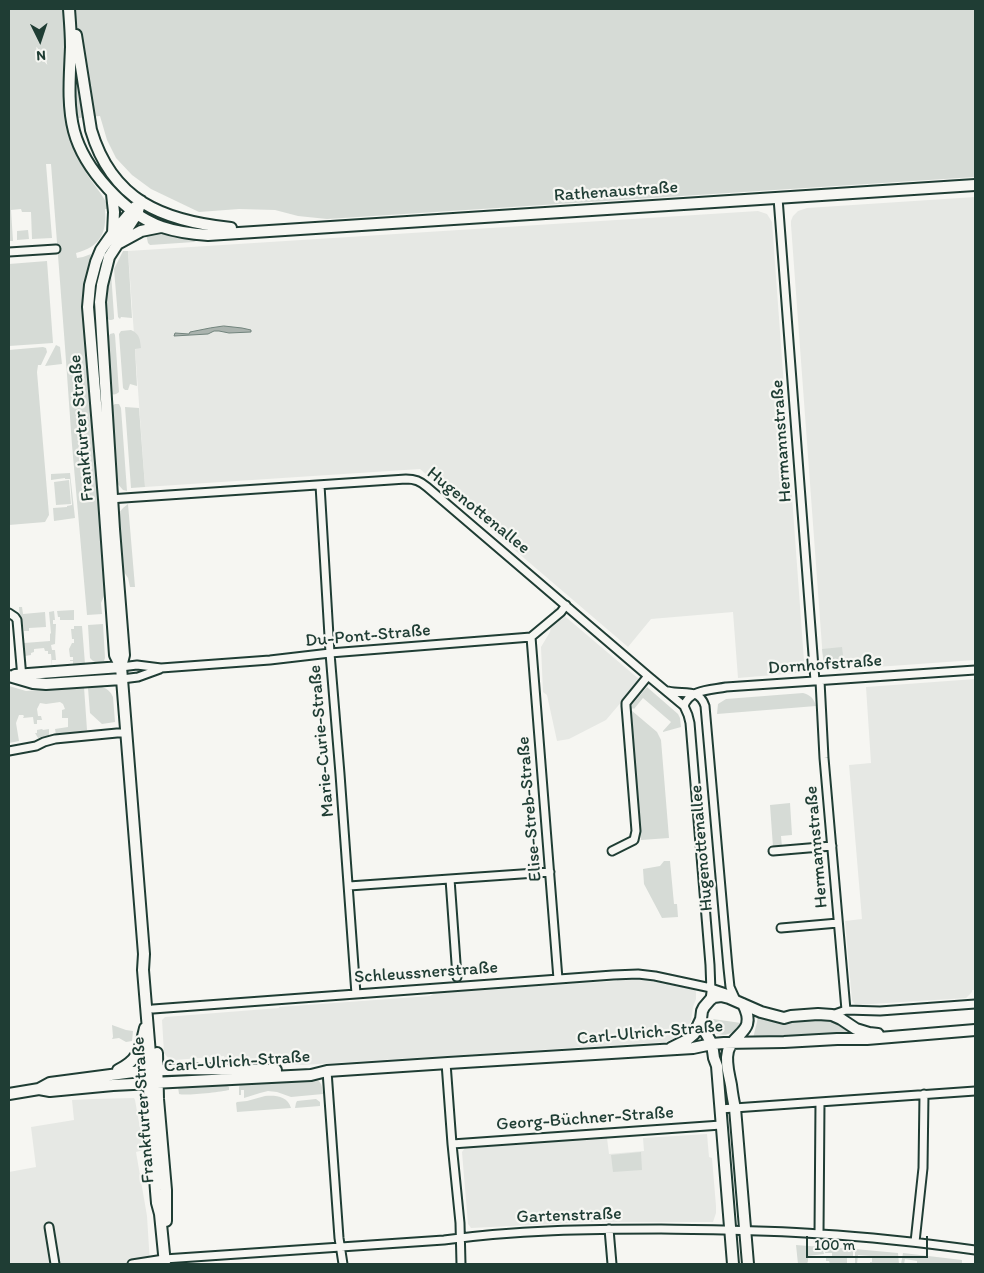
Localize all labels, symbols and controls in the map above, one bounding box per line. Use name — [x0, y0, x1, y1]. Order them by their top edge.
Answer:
north arrow — [15, 15, 65, 65]
text: N — [36, 47, 46, 64]
street label: Rathenaustraße — [553, 177, 679, 207]
street label: Frankfurter Straße — [65, 354, 99, 502]
street label: Hermannstraße — [767, 379, 797, 503]
street label: Hugenottenallee — [422, 463, 534, 559]
street label: Du-Pont-Straße — [304, 620, 432, 652]
street label: Dornhofstraße — [767, 650, 883, 680]
street label: Marie-Curie-Straße — [305, 664, 339, 818]
street label: Elise-Streb-Straße — [513, 735, 547, 883]
street label: Hugenottenallee — [686, 784, 718, 912]
street label: Hermannstraße — [801, 785, 833, 909]
street label: Schleussnerstraße — [353, 957, 499, 989]
street label: Carl-Ulrich-Straße — [576, 1016, 724, 1050]
street label: Frankfurter Straße — [128, 1036, 160, 1184]
street label: Carl-Ulrich-Straße — [163, 1046, 311, 1078]
street label: Georg-Büchner-Straße — [496, 1102, 674, 1136]
street label: Gartenstraße — [516, 1203, 622, 1229]
scale bar — [809, 1226, 932, 1258]
text: 100 m — [814, 1236, 855, 1254]

